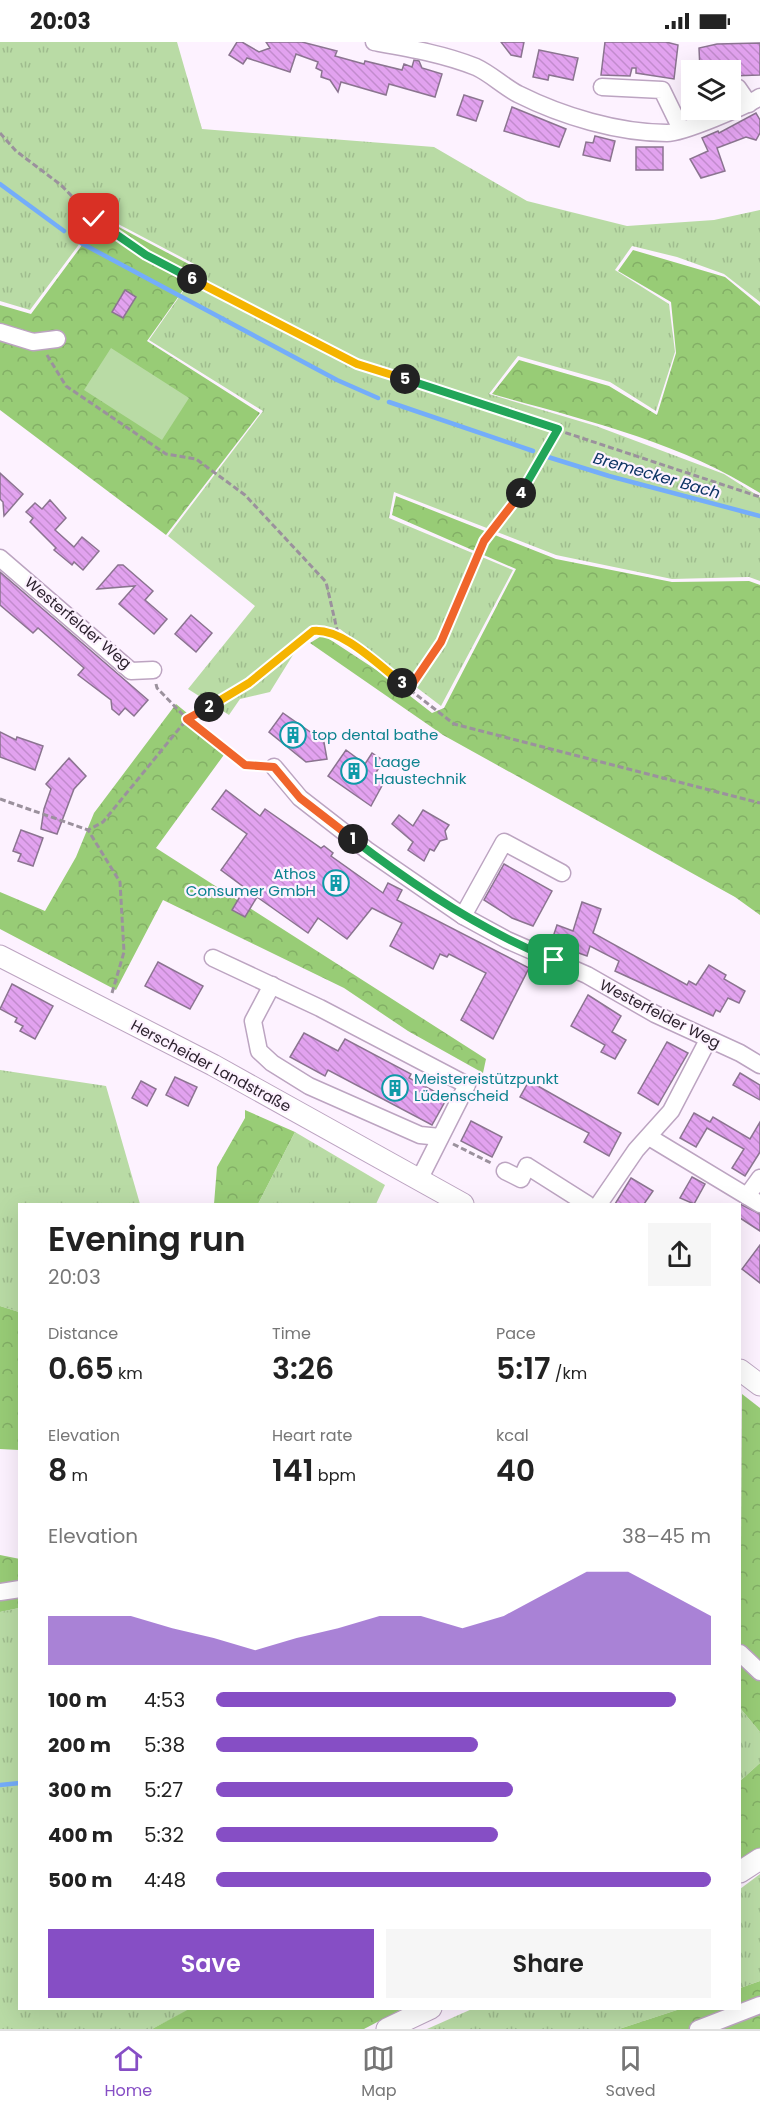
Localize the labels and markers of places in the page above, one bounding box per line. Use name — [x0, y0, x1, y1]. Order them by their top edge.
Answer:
pin — [68, 193, 119, 244]
pin: 6 — [177, 264, 207, 294]
pin: 5 — [390, 364, 420, 394]
pin: 4 — [506, 478, 536, 508]
pin: 3 — [387, 668, 417, 698]
pin: 2 — [194, 692, 224, 722]
building icon: top dental bathe — [278, 720, 308, 750]
place label: top dental bathe — [312, 724, 438, 745]
place label: Laage Haustechnik — [374, 751, 467, 789]
building icon: Laage Haustechnik — [339, 756, 369, 786]
pin: 1 — [338, 824, 368, 854]
place label: Athos Consumer GmbH — [186, 863, 316, 901]
building icon: Athos Consumer GmbH — [321, 868, 351, 898]
pin — [528, 934, 579, 985]
place label: Meistereistützpunkt Lüdenscheid — [414, 1068, 559, 1106]
building icon: Meistereistützpunkt Lüdenscheid — [380, 1073, 410, 1103]

